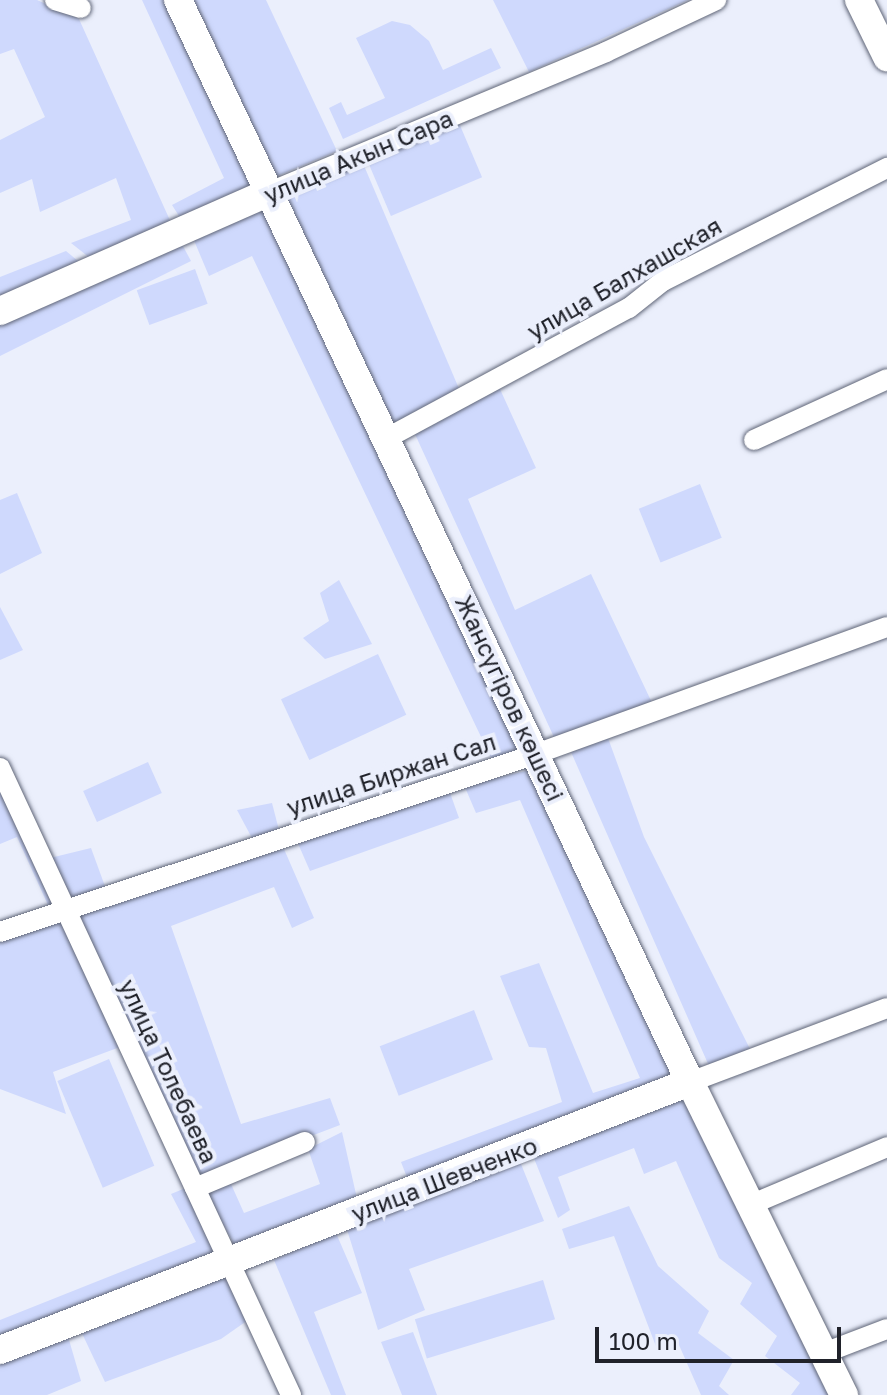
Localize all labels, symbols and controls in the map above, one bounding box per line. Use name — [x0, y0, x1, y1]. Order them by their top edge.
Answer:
street label: улица Акын Сара — [259, 103, 457, 209]
street label: улица Балхашская — [522, 211, 726, 345]
street label: Жансүгіров көшесі — [450, 590, 570, 806]
street label: улица Биржан Сал — [283, 727, 499, 821]
street label: улица Толебаева — [114, 974, 224, 1168]
street label: улица Шевченко — [347, 1130, 541, 1228]
scale bar — [599, 1311, 845, 1361]
text: 100 m — [609, 1326, 678, 1355]

